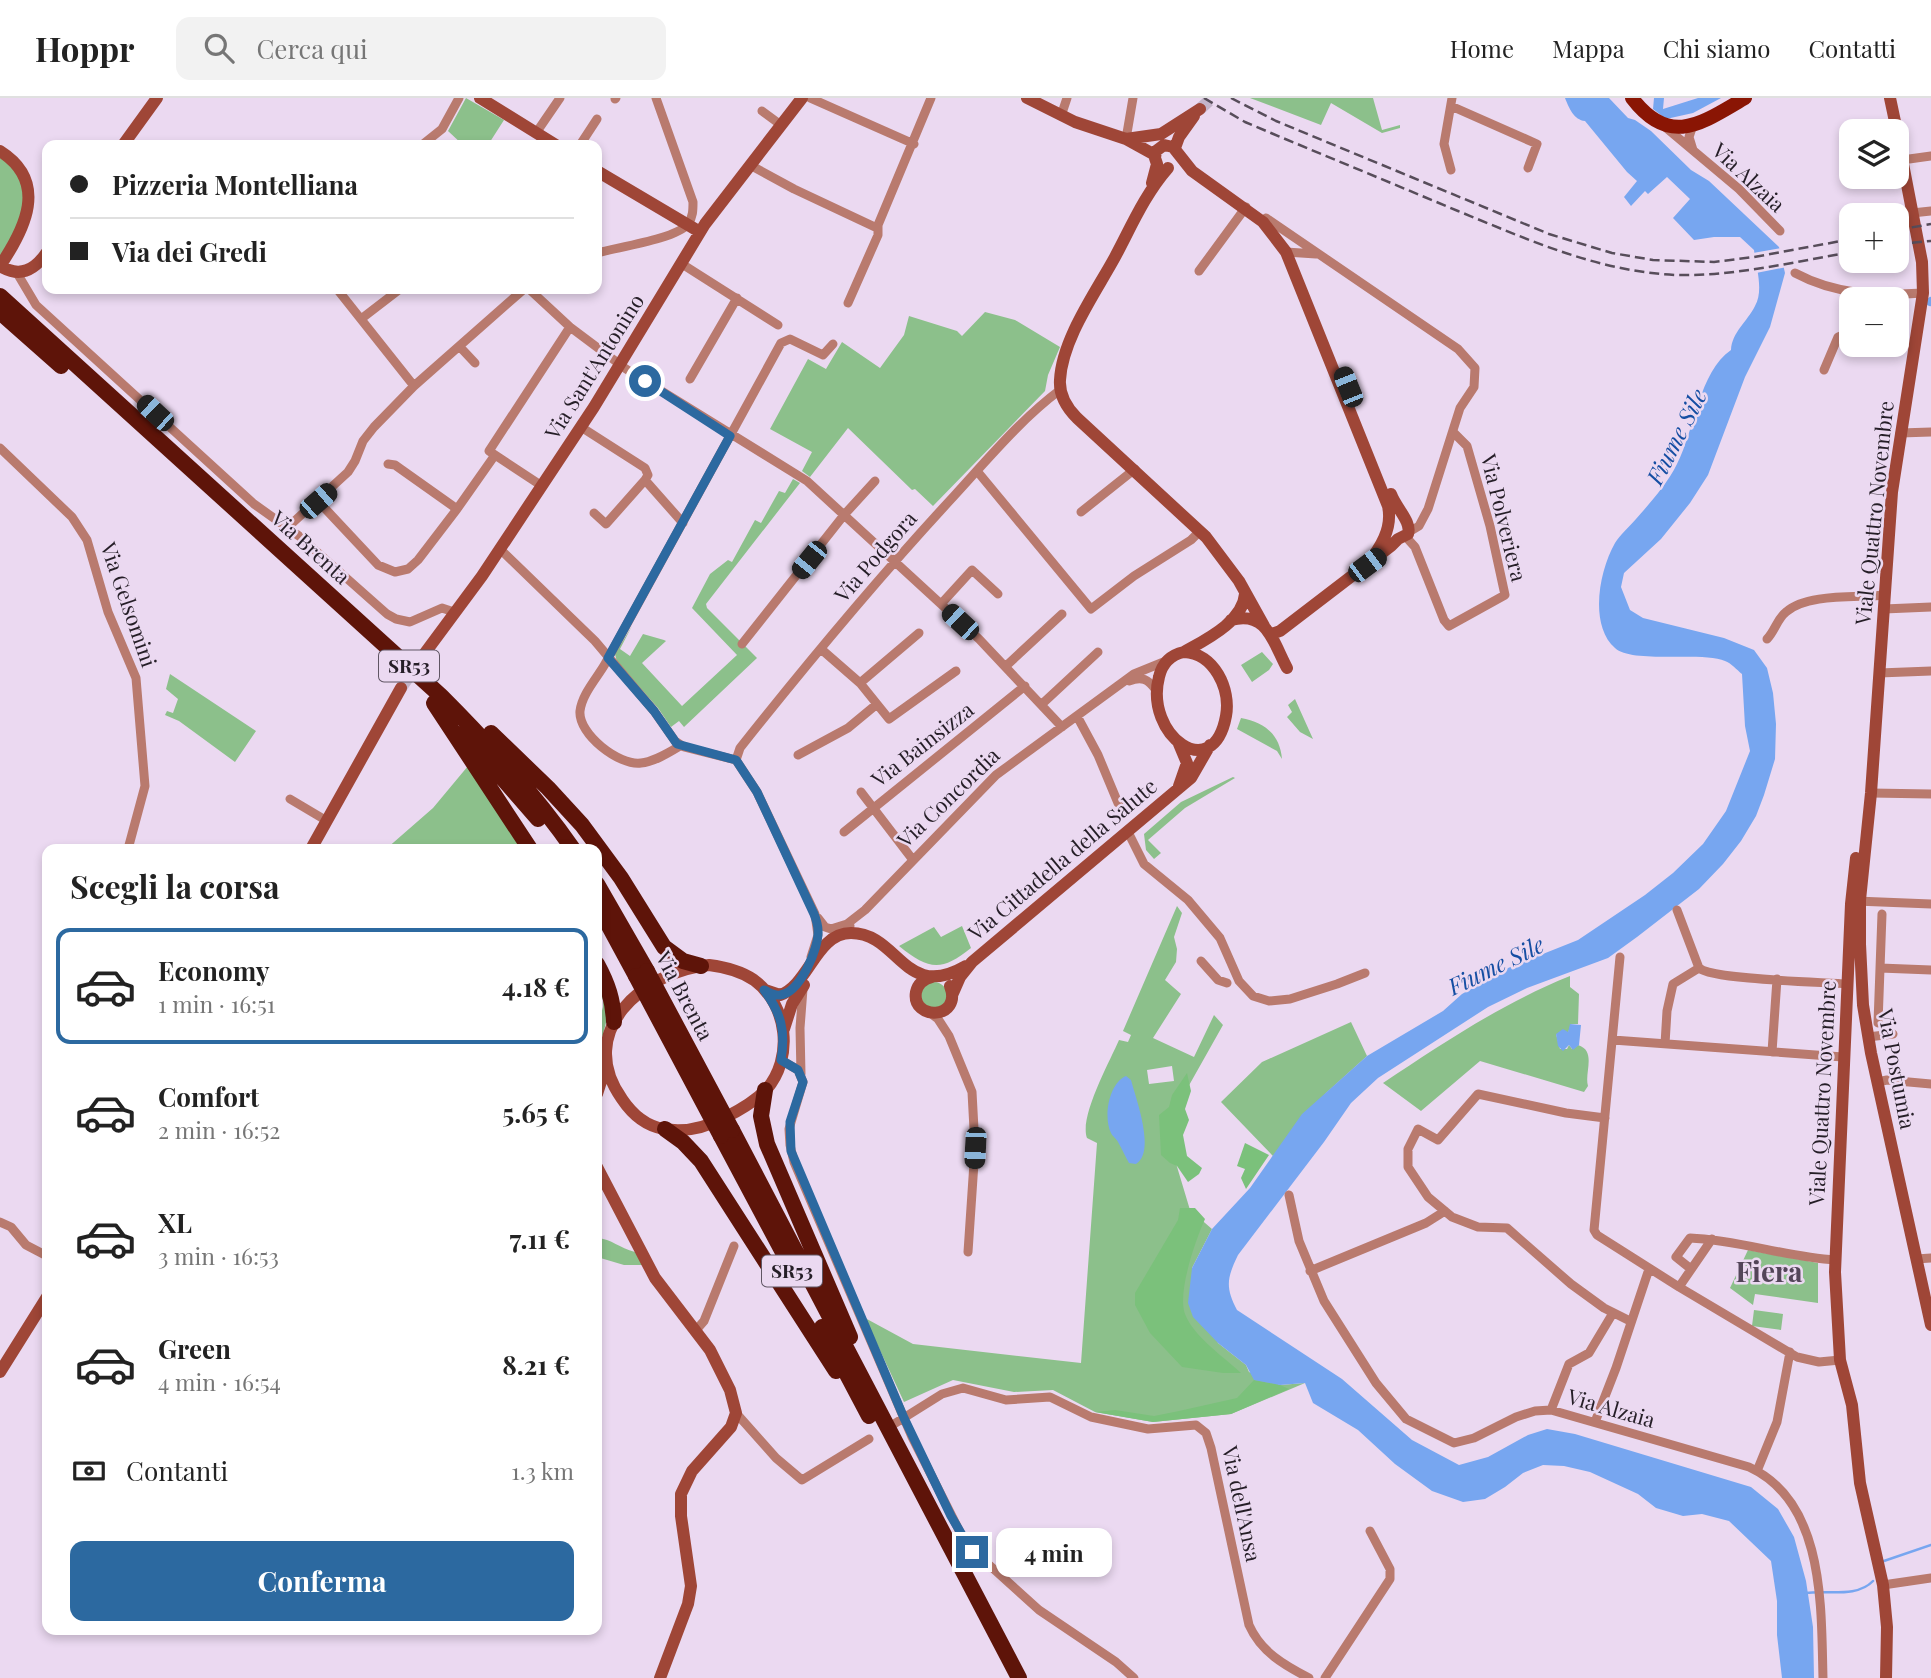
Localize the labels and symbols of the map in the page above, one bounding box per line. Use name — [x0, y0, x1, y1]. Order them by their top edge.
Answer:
street label: Via Alzaia — [1706, 135, 1792, 218]
street label: Via Sant'Antonino — [537, 288, 649, 445]
car — [1331, 364, 1366, 410]
route start — [629, 365, 661, 397]
water label: Fiume Sile — [1638, 383, 1713, 490]
car — [133, 391, 178, 435]
street label: Viale Quattro Novembre — [1847, 399, 1899, 627]
street label: Via Polveriera — [1475, 450, 1534, 585]
car — [296, 479, 341, 523]
street label: Via Brenta — [265, 503, 357, 590]
street label: Via Podgora — [826, 504, 922, 608]
street label: Via Gelsomini — [95, 537, 164, 670]
car — [788, 537, 831, 583]
car — [1344, 544, 1391, 586]
car — [938, 600, 983, 644]
road number: SR53 — [379, 650, 439, 681]
street label: Via Bainsizza — [864, 694, 979, 793]
street label: Via Concordia — [890, 740, 1005, 853]
street label: Via Cittadella della Salute — [961, 771, 1162, 946]
water label: Fiume Sile — [1441, 928, 1549, 1002]
street label: Via Brenta — [650, 945, 721, 1045]
street label: Viale Quattro Novembre — [1801, 980, 1841, 1207]
street label: Via Postumia — [1872, 1005, 1923, 1132]
car — [964, 1126, 987, 1170]
district label: Fiera — [1736, 1252, 1803, 1289]
road number: SR53 — [762, 1256, 822, 1287]
street label: Via Alzaia — [1564, 1381, 1659, 1433]
street label: Via dell'Ansa — [1217, 1442, 1269, 1565]
callout: 4 min — [996, 1528, 1112, 1576]
route end — [956, 1536, 988, 1568]

